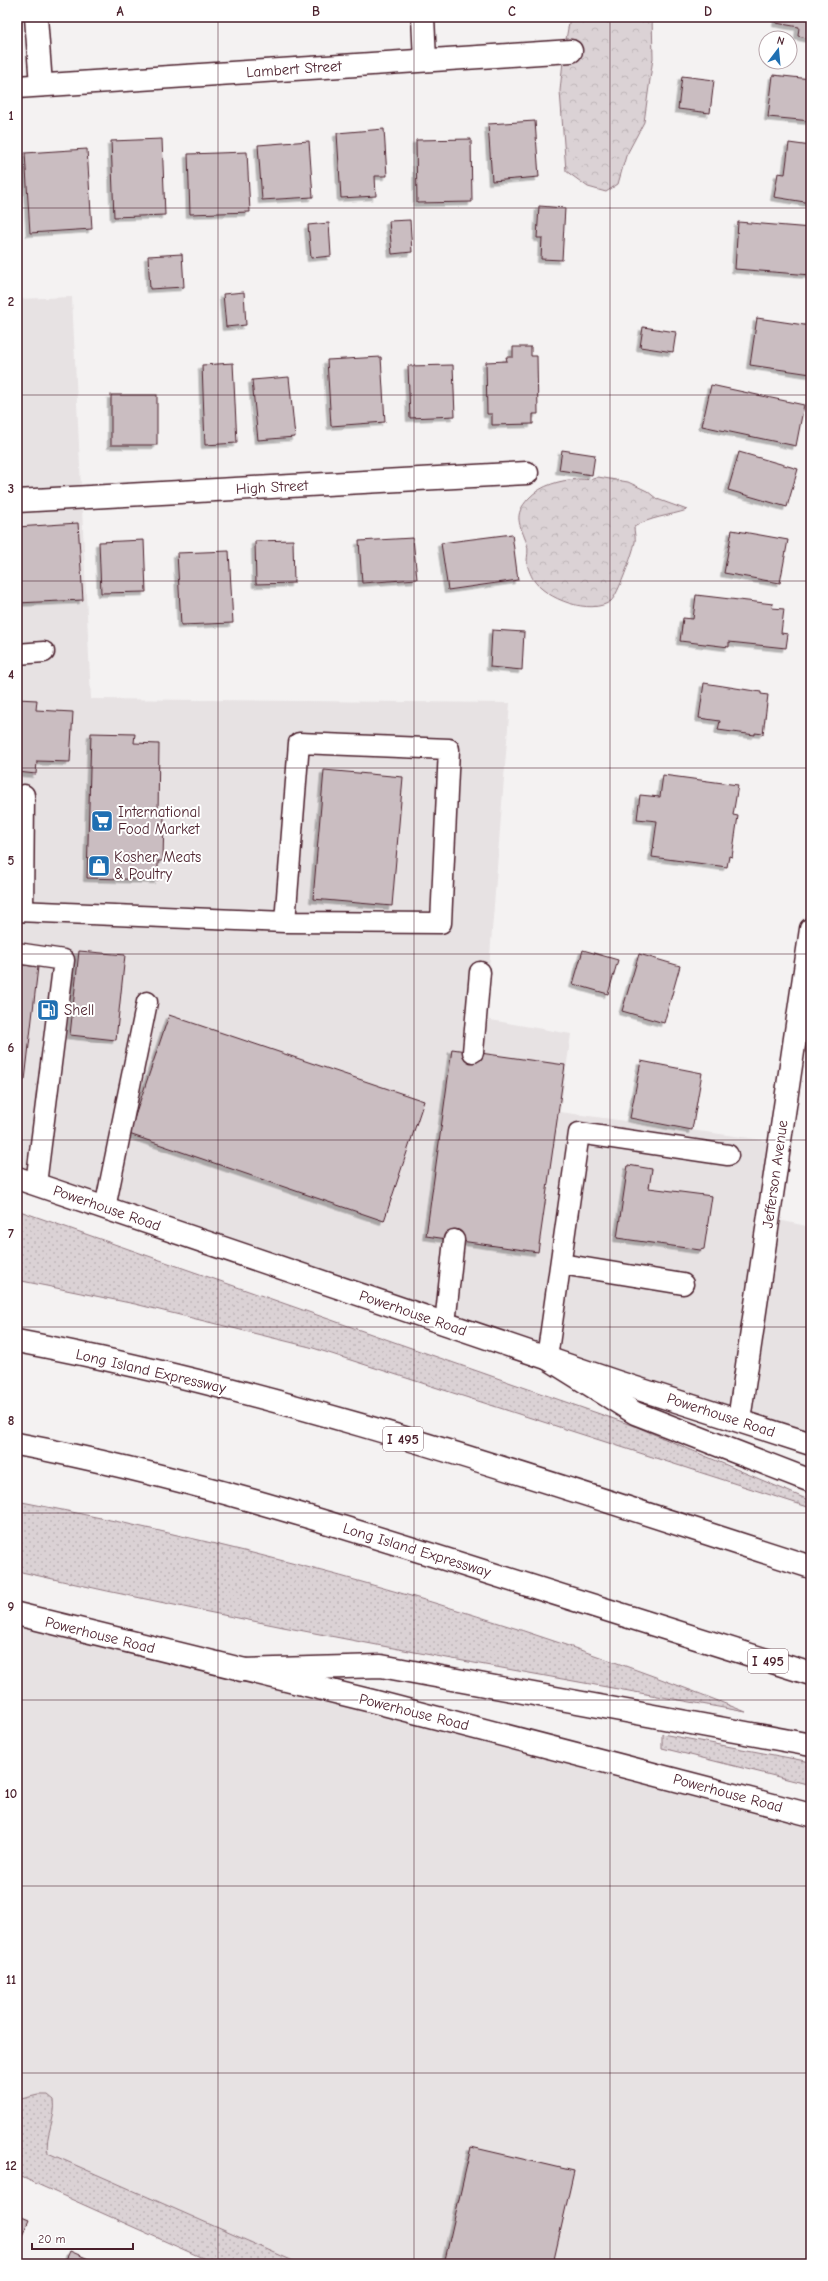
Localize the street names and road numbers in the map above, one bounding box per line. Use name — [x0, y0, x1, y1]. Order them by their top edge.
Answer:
street label: Lambert Street — [246, 57, 343, 81]
street label: High Street — [235, 476, 310, 498]
street label: Jefferson Avenue — [758, 1118, 792, 1229]
street label: Powerhouse Road — [51, 1181, 163, 1235]
street label: Powerhouse Road — [357, 1286, 469, 1340]
street label: Long Island Expressway — [74, 1345, 228, 1397]
street label: Powerhouse Road — [665, 1389, 777, 1441]
road number: I 495 — [383, 1427, 423, 1451]
street label: Long Island Expressway — [341, 1519, 493, 1581]
street label: Powerhouse Road — [43, 1613, 157, 1657]
road number: I 495 — [748, 1649, 788, 1673]
street label: Powerhouse Road — [357, 1690, 471, 1734]
street label: Powerhouse Road — [671, 1770, 785, 1816]

